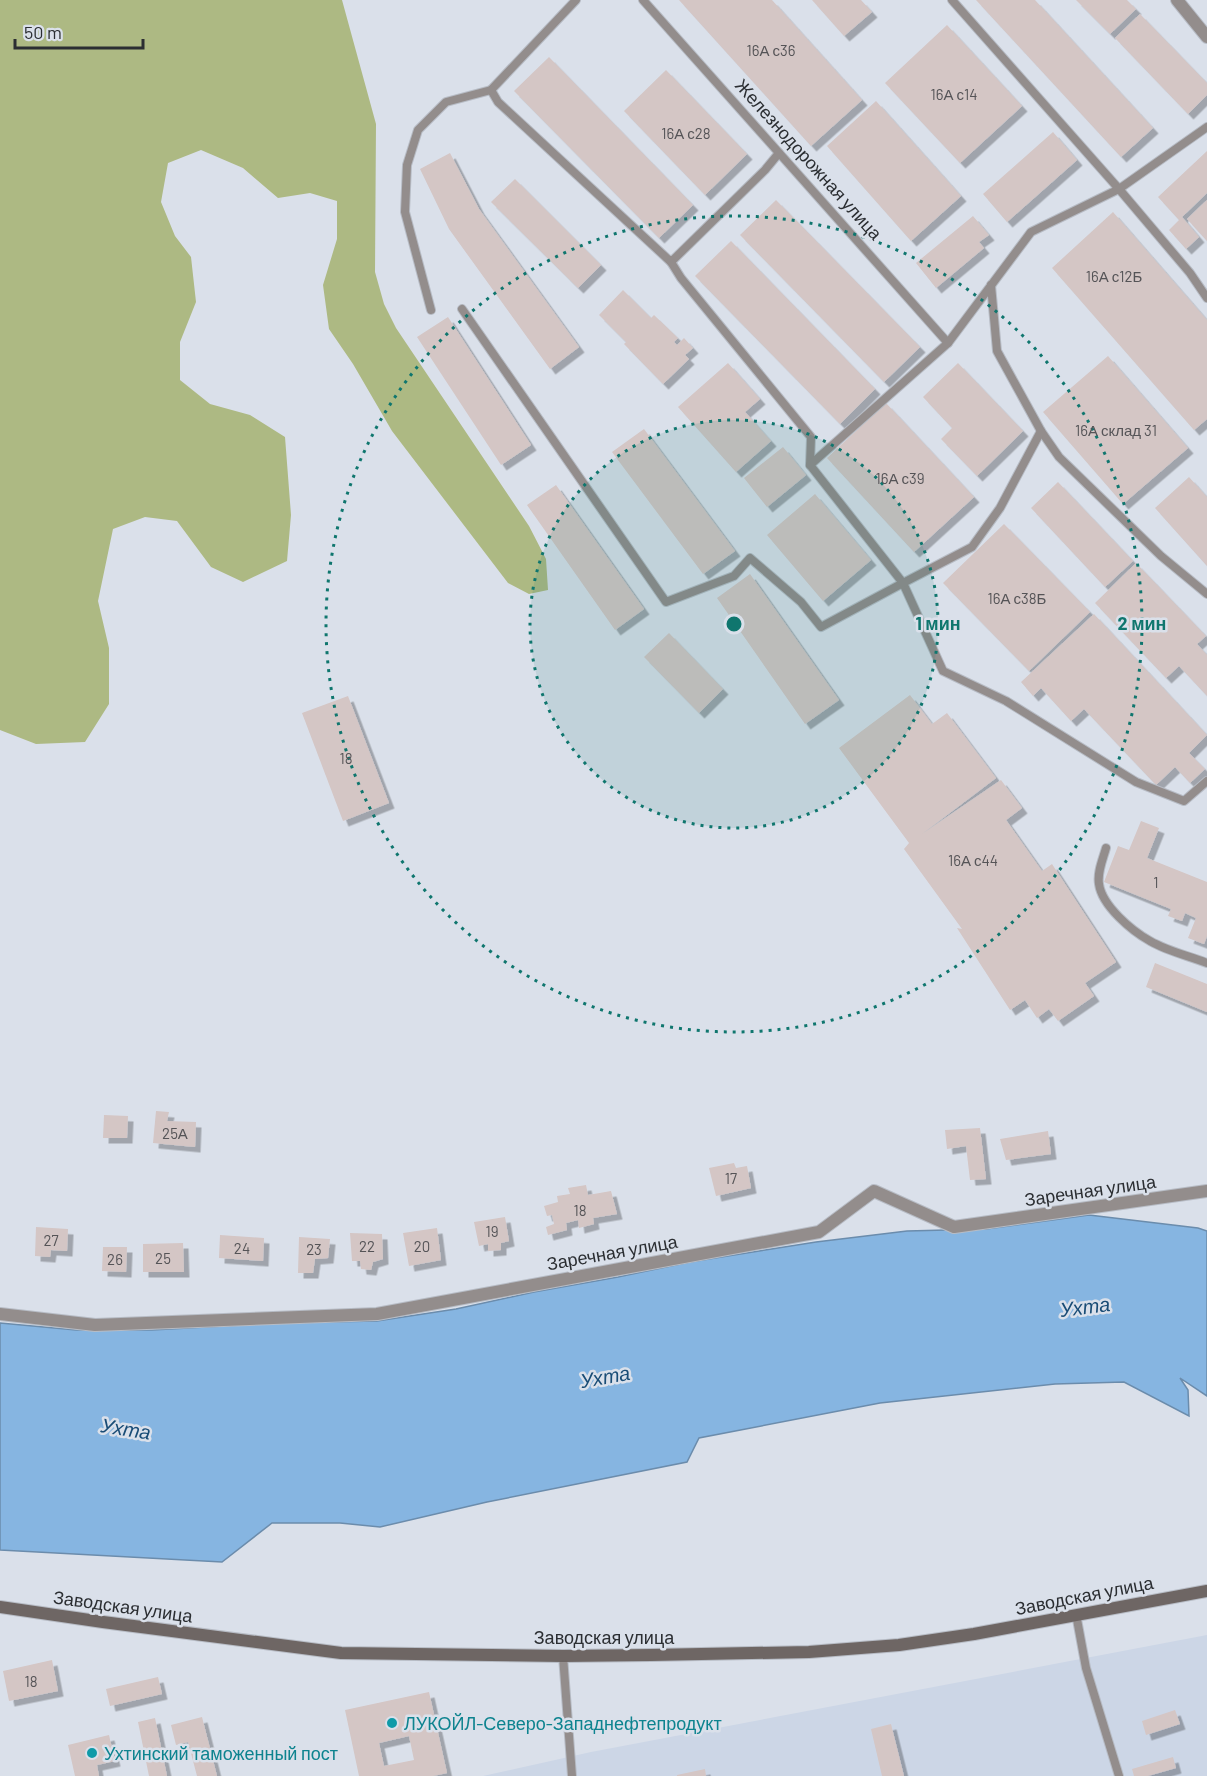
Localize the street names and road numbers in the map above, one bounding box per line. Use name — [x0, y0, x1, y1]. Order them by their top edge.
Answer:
street label: Железнодорожная улица — [731, 74, 888, 245]
street label: Заречная улица — [1023, 1170, 1158, 1210]
street label: Заречная улица — [545, 1229, 680, 1274]
street label: Заводская улица — [1013, 1571, 1156, 1619]
street label: Заводская улица — [52, 1585, 195, 1627]
street label: Заводская улица — [534, 1626, 675, 1648]

